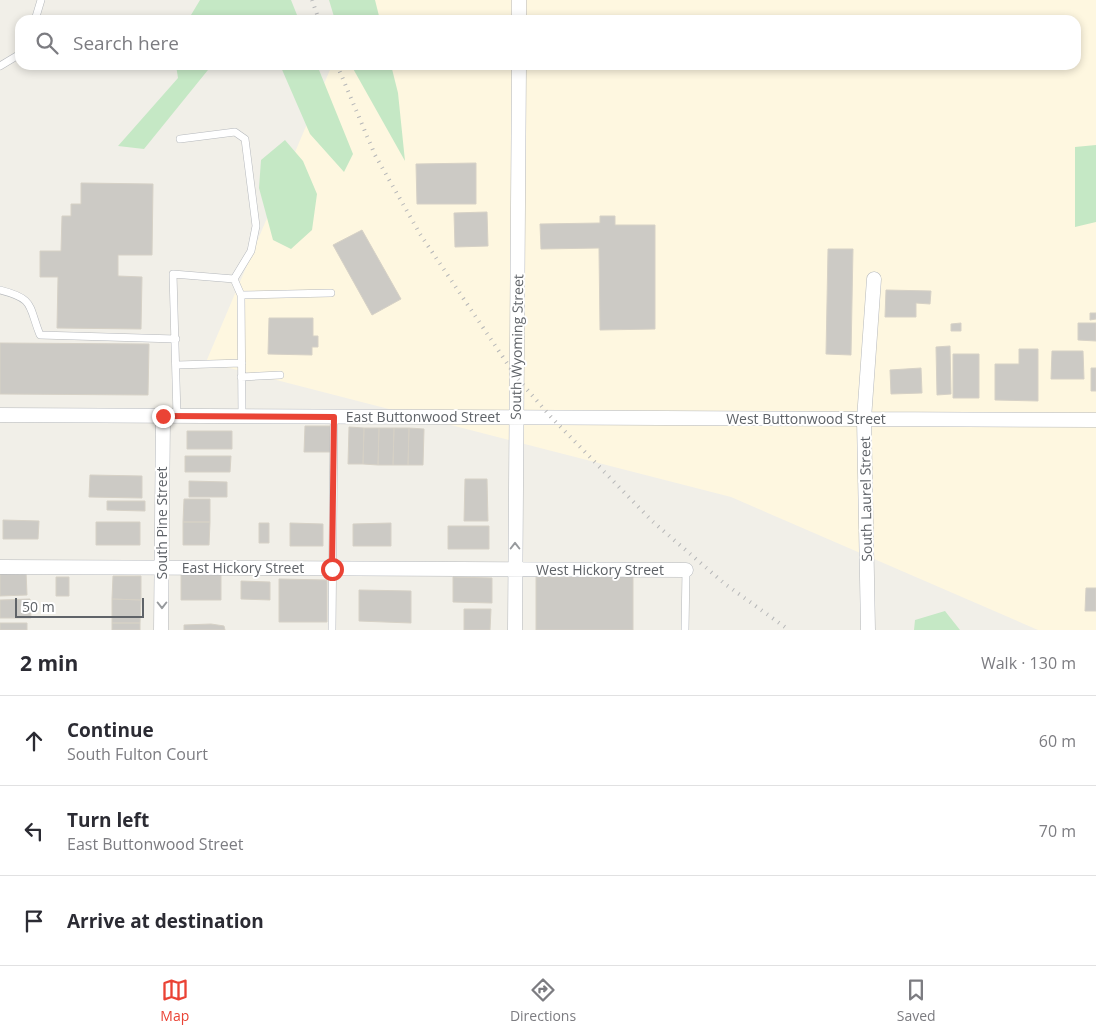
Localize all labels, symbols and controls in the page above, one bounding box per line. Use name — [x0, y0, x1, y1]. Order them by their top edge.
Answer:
search box — [15, 15, 1081, 70]
icon: search — [33, 29, 61, 57]
text: Search here — [73, 30, 179, 56]
street label: South Wyoming Street — [506, 274, 527, 420]
route end — [152, 405, 175, 428]
street label: East Buttonwood Street — [346, 407, 500, 426]
street label: West Buttonwood Street — [726, 409, 886, 428]
street label: South Laurel Street — [855, 436, 876, 562]
street label: South Pine Street — [152, 466, 171, 580]
one-way arrow — [510, 542, 520, 550]
street label: East Hickory Street — [182, 558, 304, 577]
route start — [321, 558, 344, 581]
street label: West Hickory Street — [536, 560, 664, 579]
scale bar — [15, 595, 144, 618]
text: 50 m — [22, 597, 55, 616]
one-way arrow — [157, 602, 167, 609]
text: 2 min — [20, 649, 78, 677]
text: Walk · 130 m — [981, 652, 1076, 674]
text: Continue — [67, 717, 154, 743]
icon: ahead — [20, 727, 48, 755]
text: 60 m — [1039, 730, 1076, 752]
text: South Fulton Court — [67, 743, 208, 765]
text: Turn left — [67, 807, 149, 833]
icon: left — [20, 817, 48, 845]
text: 70 m — [1039, 820, 1076, 842]
text: East Buttonwood Street — [67, 833, 244, 855]
icon: arrive — [20, 907, 48, 935]
text: Arrive at destination — [67, 908, 264, 934]
tab: Map — [160, 976, 189, 1025]
tab: Directions — [510, 976, 576, 1025]
tab: Saved — [897, 976, 936, 1025]

